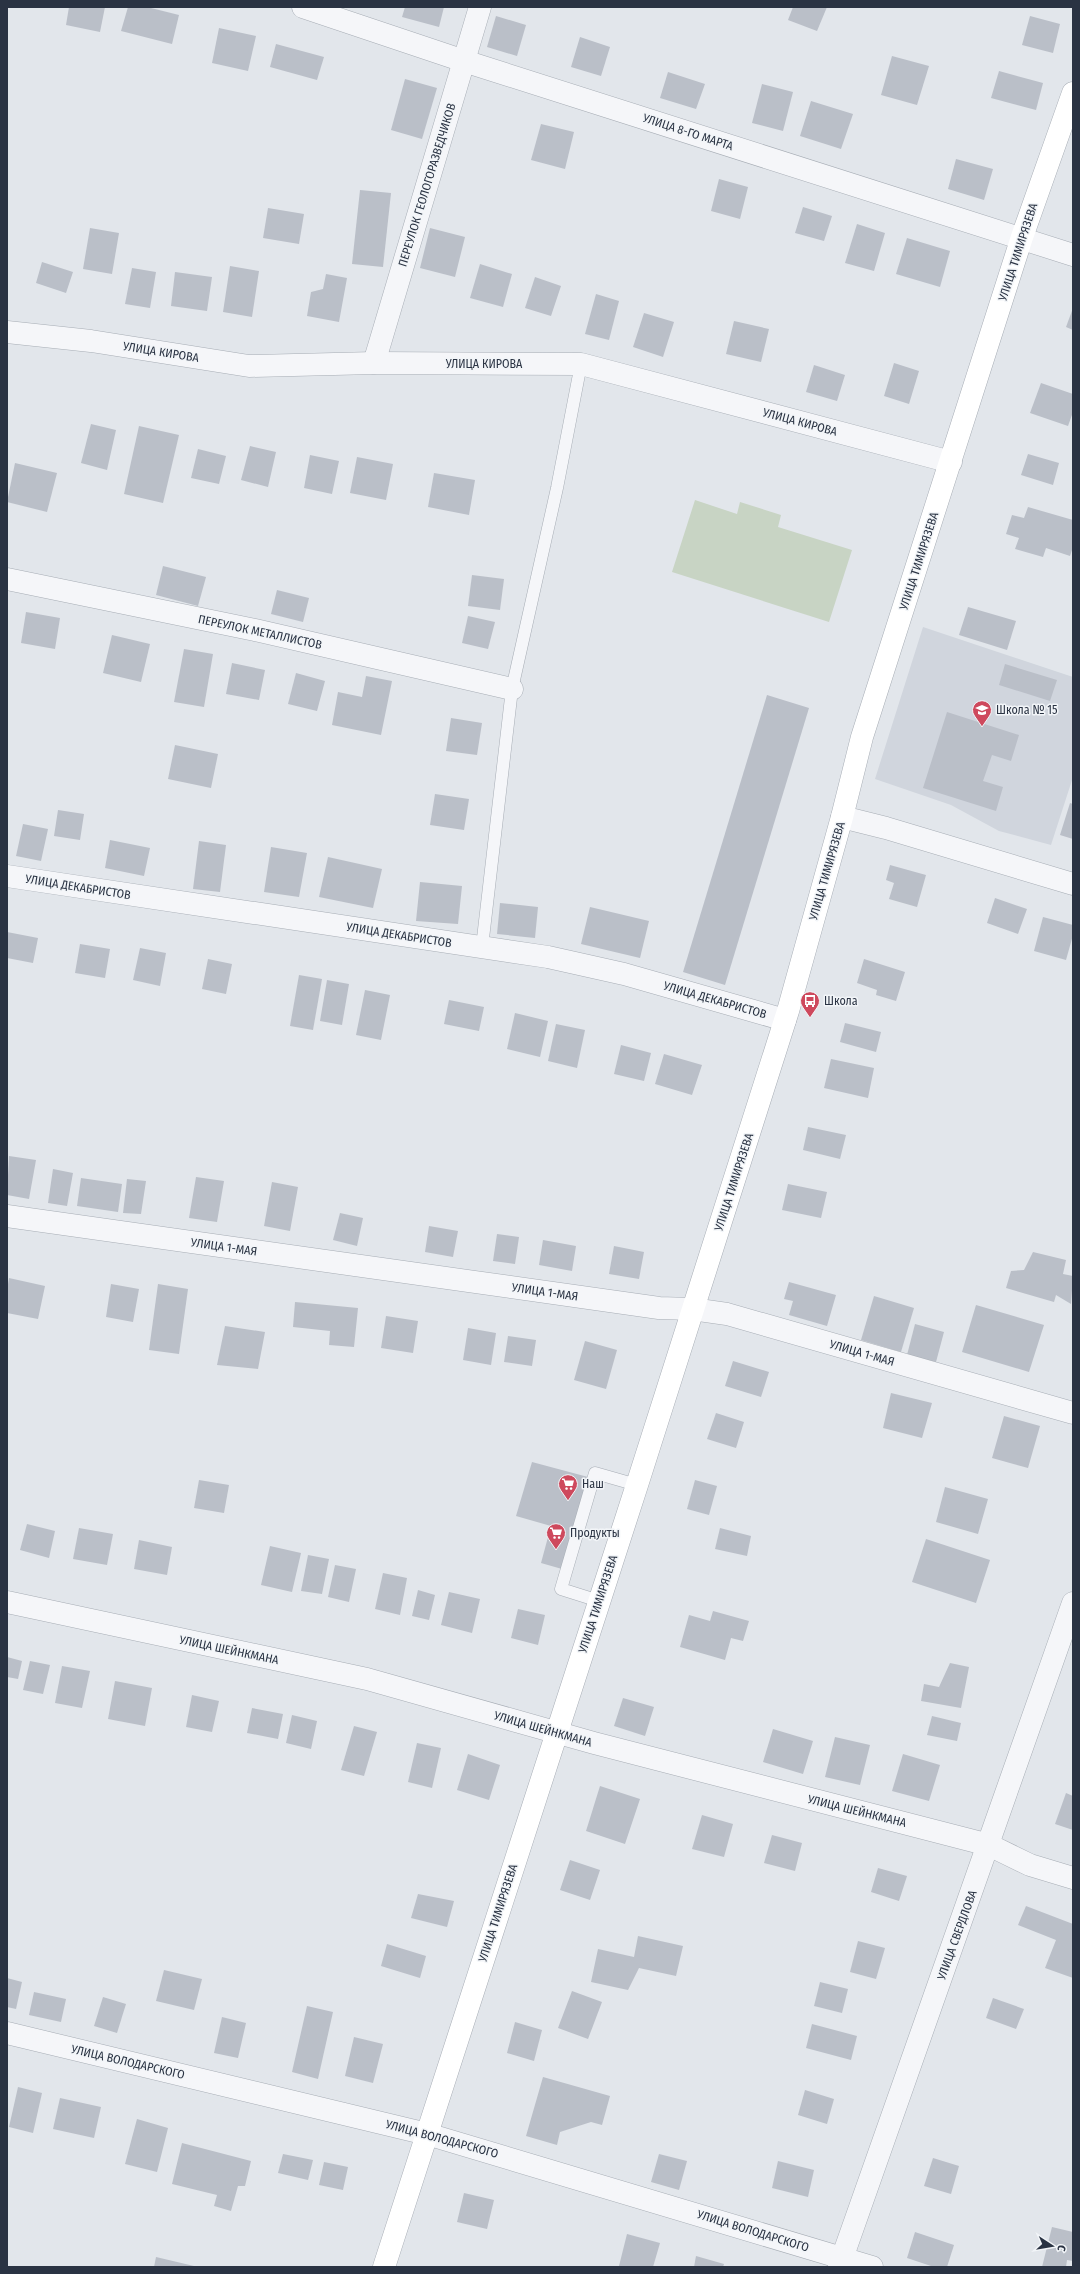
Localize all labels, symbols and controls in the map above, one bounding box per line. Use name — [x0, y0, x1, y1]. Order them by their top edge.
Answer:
street label: ПЕРЕУЛОК ГЕОЛОГОРАЗВЕДЧИКОВ — [395, 101, 459, 268]
street label: УЛИЦА 8-ГО МАРТА — [640, 111, 736, 153]
street label: УЛИЦА ТИМИРЯЗЕВА — [995, 201, 1041, 304]
street label: УЛИЦА КИРОВА — [121, 339, 201, 365]
street label: УЛИЦА КИРОВА — [445, 357, 523, 371]
street label: УЛИЦА КИРОВА — [760, 405, 839, 439]
street label: УЛИЦА ТИМИРЯЗЕВА — [896, 510, 942, 613]
street label: ПЕРЕУЛОК МЕТАЛЛИСТОВ — [197, 612, 324, 652]
school or university icon: Школа № 15 — [971, 699, 993, 727]
place label: Школа № 15 — [996, 703, 1058, 717]
street label: УЛИЦА ТИМИРЯЗЕВА — [806, 819, 848, 923]
street label: УЛИЦА ДЕКАБРИСТОВ — [23, 872, 132, 902]
street label: УЛИЦА ДЕКАБРИСТОВ — [344, 920, 453, 950]
street label: УЛИЦА ДЕКАБРИСТОВ — [661, 978, 768, 1022]
bus stop icon: Школа — [799, 990, 821, 1018]
place label: Школа — [824, 994, 858, 1008]
street label: УЛИЦА ТИМИРЯЗЕВА — [711, 1131, 757, 1234]
street label: УЛИЦА 1-МАЯ — [189, 1235, 258, 1259]
street label: УЛИЦА 1-МАЯ — [510, 1280, 579, 1304]
street label: УЛИЦА 1-МАЯ — [827, 1337, 896, 1369]
supermarket icon: Наш — [557, 1473, 579, 1501]
place label: Наш — [582, 1477, 604, 1491]
supermarket icon: Продукты — [545, 1522, 567, 1550]
place label: Продукты — [570, 1526, 620, 1540]
street label: УЛИЦА ТИМИРЯЗЕВА — [575, 1553, 621, 1656]
street label: УЛИЦА ШЕЙНКМАНА — [177, 1631, 281, 1668]
street label: УЛИЦА ШЕЙНКМАНА — [491, 1707, 595, 1750]
street label: УЛИЦА ШЕЙНКМАНА — [805, 1791, 909, 1830]
street label: УЛИЦА ТИМИРЯЗЕВА — [475, 1862, 521, 1965]
street label: УЛИЦА СВЕРДЛОВА — [934, 1888, 980, 1983]
street label: УЛИЦА ВОЛОДАРСКОГО — [69, 2042, 186, 2082]
street label: УЛИЦА ВОЛОДАРСКОГО — [383, 2117, 500, 2161]
street label: УЛИЦА ВОЛОДАРСКОГО — [694, 2207, 811, 2255]
north arrow — [1032, 2226, 1072, 2266]
text: С — [1054, 2244, 1068, 2252]

